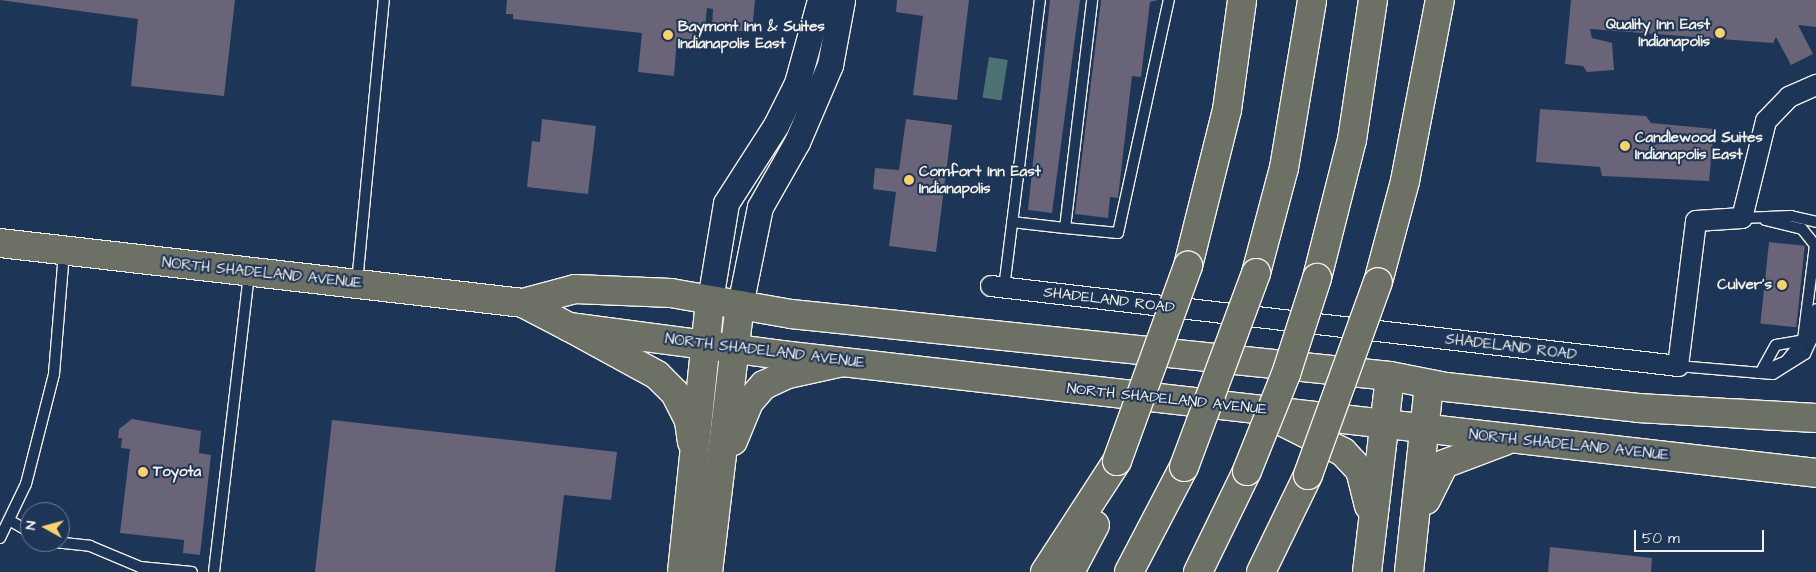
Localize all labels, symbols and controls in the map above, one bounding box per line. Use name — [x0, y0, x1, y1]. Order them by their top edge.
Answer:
place label: Quality Inn East Indianapolis — [1606, 15, 1710, 50]
place label: Baymont Inn & Suites Indianapolis East — [678, 17, 825, 52]
marker: Quality Inn East Indianapolis — [1714, 27, 1726, 39]
marker: Baymont Inn & Suites Indianapolis East — [662, 29, 674, 41]
place label: Candlewood Suites Indianapolis East — [1635, 128, 1763, 163]
marker: Candlewood Suites Indianapolis East — [1619, 140, 1631, 152]
place label: Comfort Inn East Indianapolis — [919, 162, 1041, 197]
marker: Comfort Inn East Indianapolis — [903, 174, 915, 186]
street label: NORTH SHADELAND AVENUE — [161, 254, 363, 292]
place label: Culver's — [1717, 276, 1772, 294]
marker: Culver's — [1776, 279, 1788, 291]
street label: SHADELAND ROAD — [1042, 283, 1176, 317]
street label: NORTH SHADELAND AVENUE — [664, 330, 866, 372]
street label: SHADELAND ROAD — [1444, 330, 1578, 364]
street label: NORTH SHADELAND AVENUE — [1066, 380, 1268, 418]
street label: NORTH SHADELAND AVENUE — [1468, 426, 1670, 464]
place label: Toyota — [153, 463, 201, 481]
marker: Toyota — [137, 466, 149, 478]
north arrow — [20, 502, 70, 552]
text: N — [21, 520, 42, 531]
scale bar — [1636, 520, 1766, 552]
text: 50 m — [1642, 528, 1680, 549]

